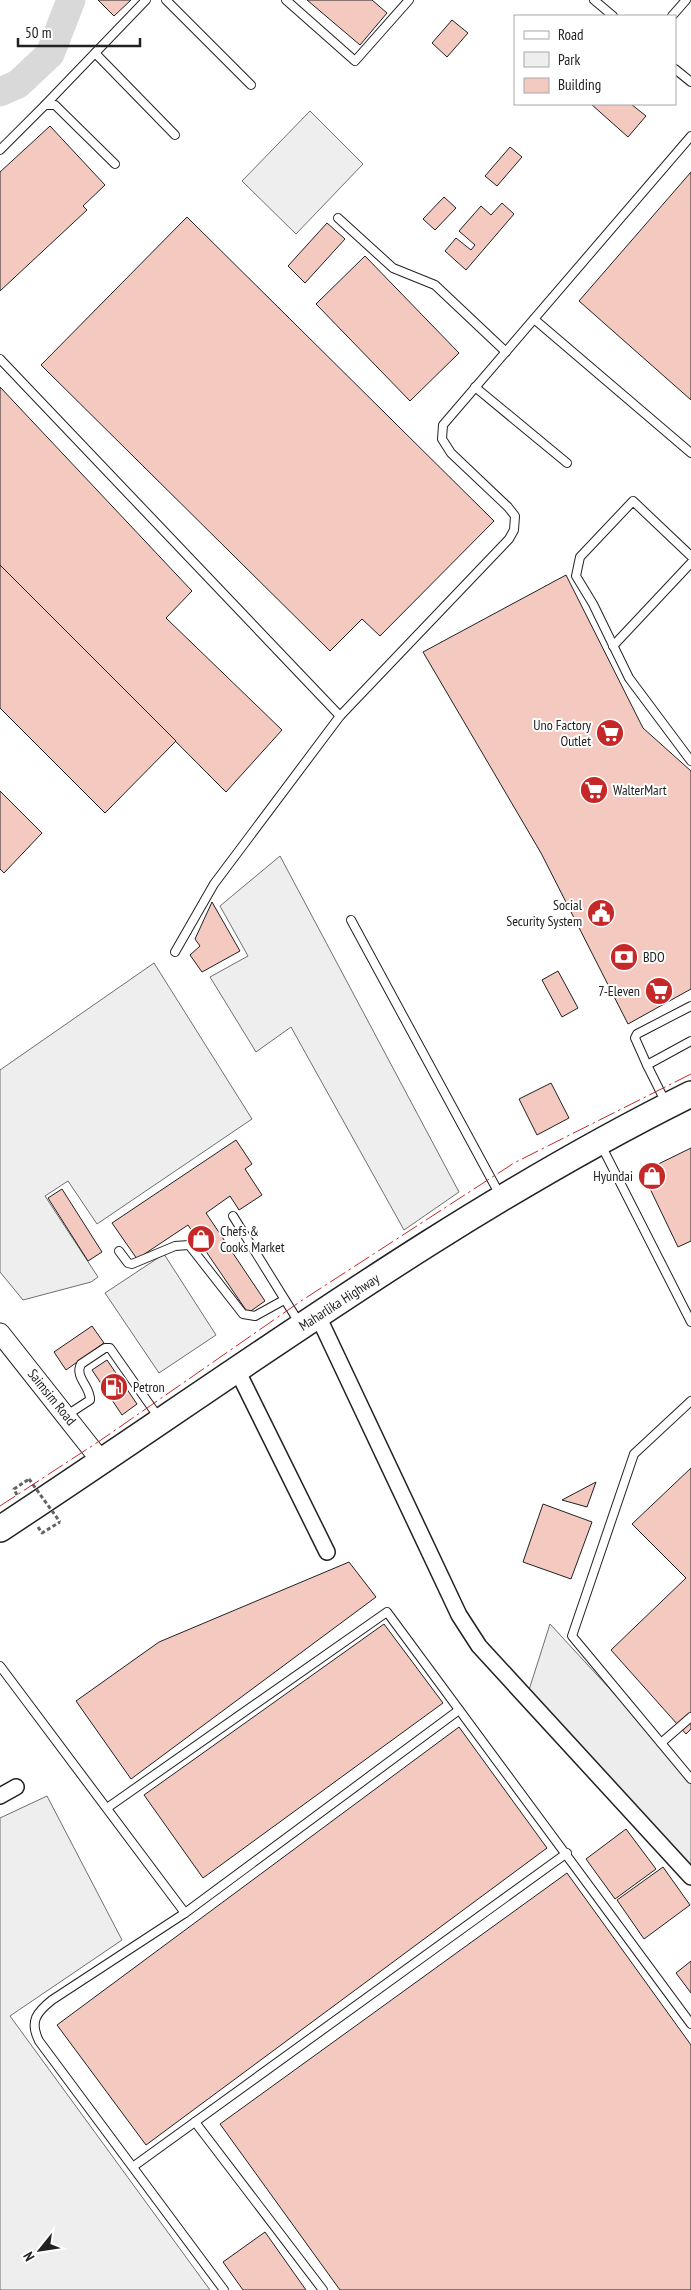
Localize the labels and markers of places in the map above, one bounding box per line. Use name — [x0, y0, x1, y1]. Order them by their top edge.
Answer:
place label: Uno Factory Outlet — [533, 716, 592, 750]
supermarket icon: Uno Factory Outlet — [595, 718, 625, 748]
supermarket icon: WalterMart — [579, 775, 609, 805]
place label: WalterMart — [613, 781, 667, 799]
place label: Social Security System — [506, 896, 583, 930]
public building icon: Social Security System — [586, 898, 616, 928]
bank icon: BDO — [609, 942, 639, 972]
place label: BDO — [643, 948, 665, 966]
supermarket icon: 7-Eleven — [644, 976, 674, 1006]
place label: 7-Eleven — [598, 982, 640, 1000]
shop icon: Hyundai — [637, 1161, 667, 1191]
place label: Hyundai — [593, 1167, 633, 1185]
place label: Chefs & Cooks Market — [220, 1222, 285, 1256]
shop icon: Chefs & Cooks Market — [186, 1224, 216, 1254]
fuel station icon: Petron — [99, 1372, 129, 1402]
place label: Petron — [133, 1378, 165, 1396]

